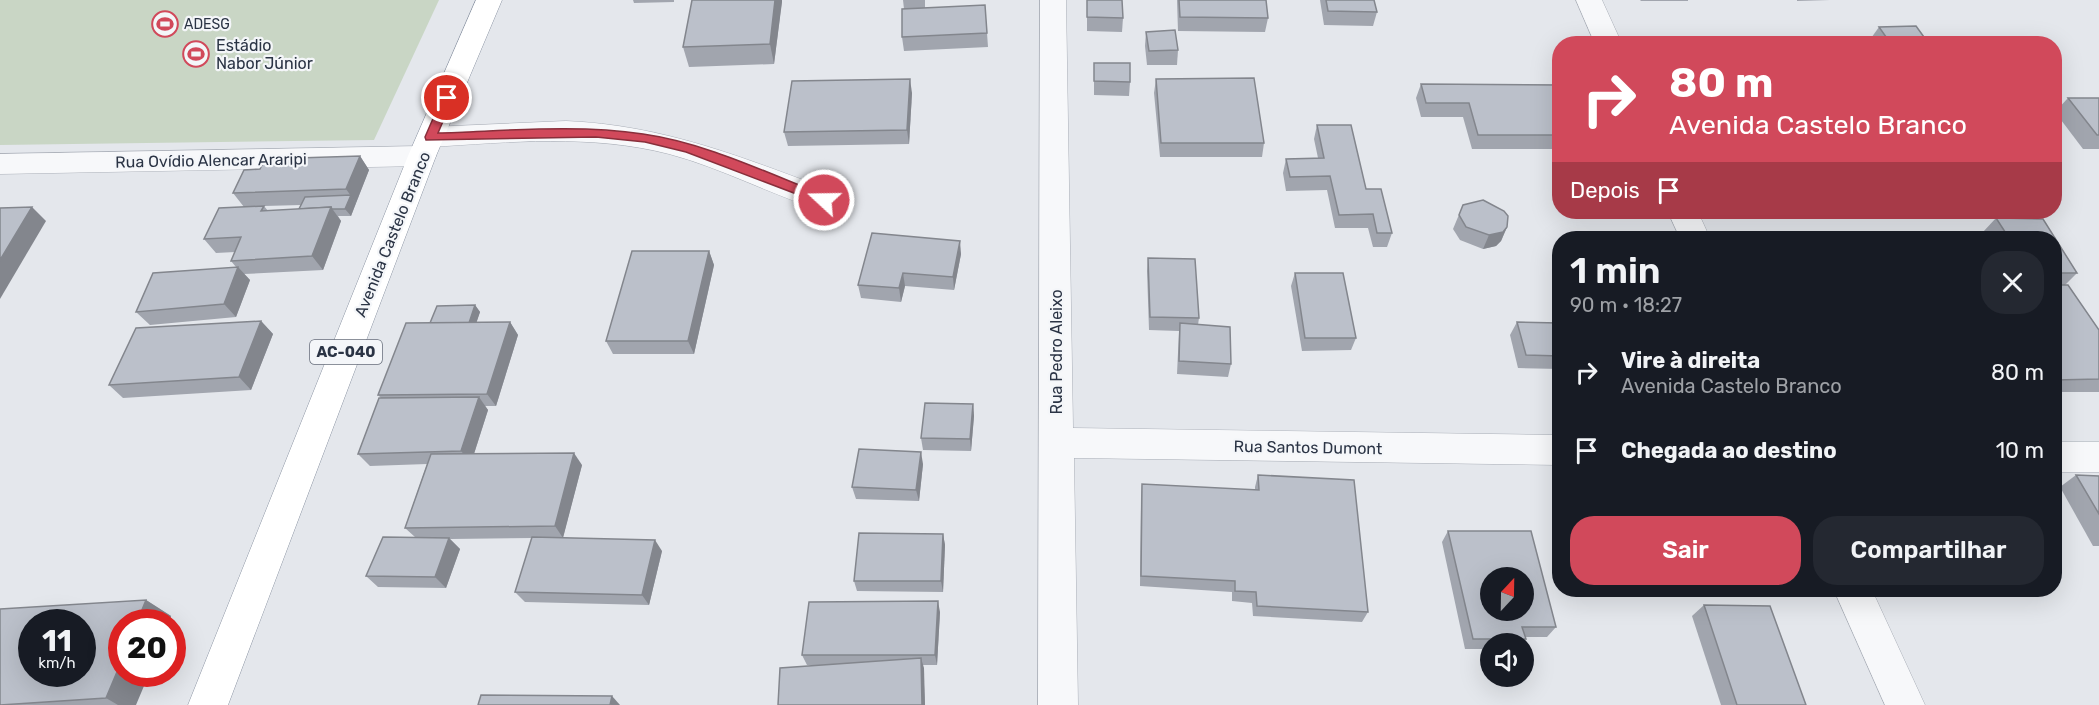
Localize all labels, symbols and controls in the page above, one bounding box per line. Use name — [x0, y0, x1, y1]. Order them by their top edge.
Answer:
sports icon: ADESG — [150, 9, 180, 39]
place label: ADESG — [184, 16, 230, 33]
place label: Estádio Nabor Júnior — [216, 36, 313, 73]
sports icon: Estádio Nabor Júnior — [181, 39, 211, 69]
text: 80 m — [1669, 58, 1773, 108]
icon: right — [1570, 60, 1648, 138]
pin — [421, 72, 472, 123]
icon: arrive — [430, 81, 463, 114]
text: Avenida Castelo Branco — [1669, 109, 1967, 141]
street label: Rua Ovídio Alencar Araripi — [115, 149, 307, 172]
street label: Avenida Castelo Branco — [351, 149, 434, 320]
position arrow — [792, 168, 856, 232]
icon: arrive — [1652, 174, 1685, 207]
text: Depois — [1570, 177, 1640, 204]
text: 1 min — [1570, 249, 1661, 292]
button: close — [1981, 251, 2044, 314]
street label: Rua Pedro Aleixo — [1047, 289, 1066, 415]
text: 90 m · 18:27 — [1570, 293, 1682, 317]
road number: AC-040 — [310, 340, 382, 364]
text: Vire à direita — [1621, 347, 1760, 374]
icon: right — [1570, 356, 1603, 389]
text: 80 m — [1991, 359, 2044, 386]
text: Avenida Castelo Branco — [1621, 374, 1842, 398]
icon: arrive — [1570, 434, 1603, 467]
street label: Rua Santos Dumont — [1234, 437, 1382, 458]
text: Chegada ao destino — [1621, 437, 1837, 464]
text: 10 m — [1996, 437, 2044, 464]
button: Sair — [1570, 516, 1801, 585]
button: Compartilhar — [1813, 516, 2044, 585]
north arrow — [1480, 567, 1534, 621]
map controls — [1480, 567, 1534, 687]
speed limit sign: 20 — [108, 609, 186, 687]
text: 11 — [42, 623, 72, 659]
button: sound — [1480, 633, 1534, 687]
text: km/h — [38, 654, 76, 672]

